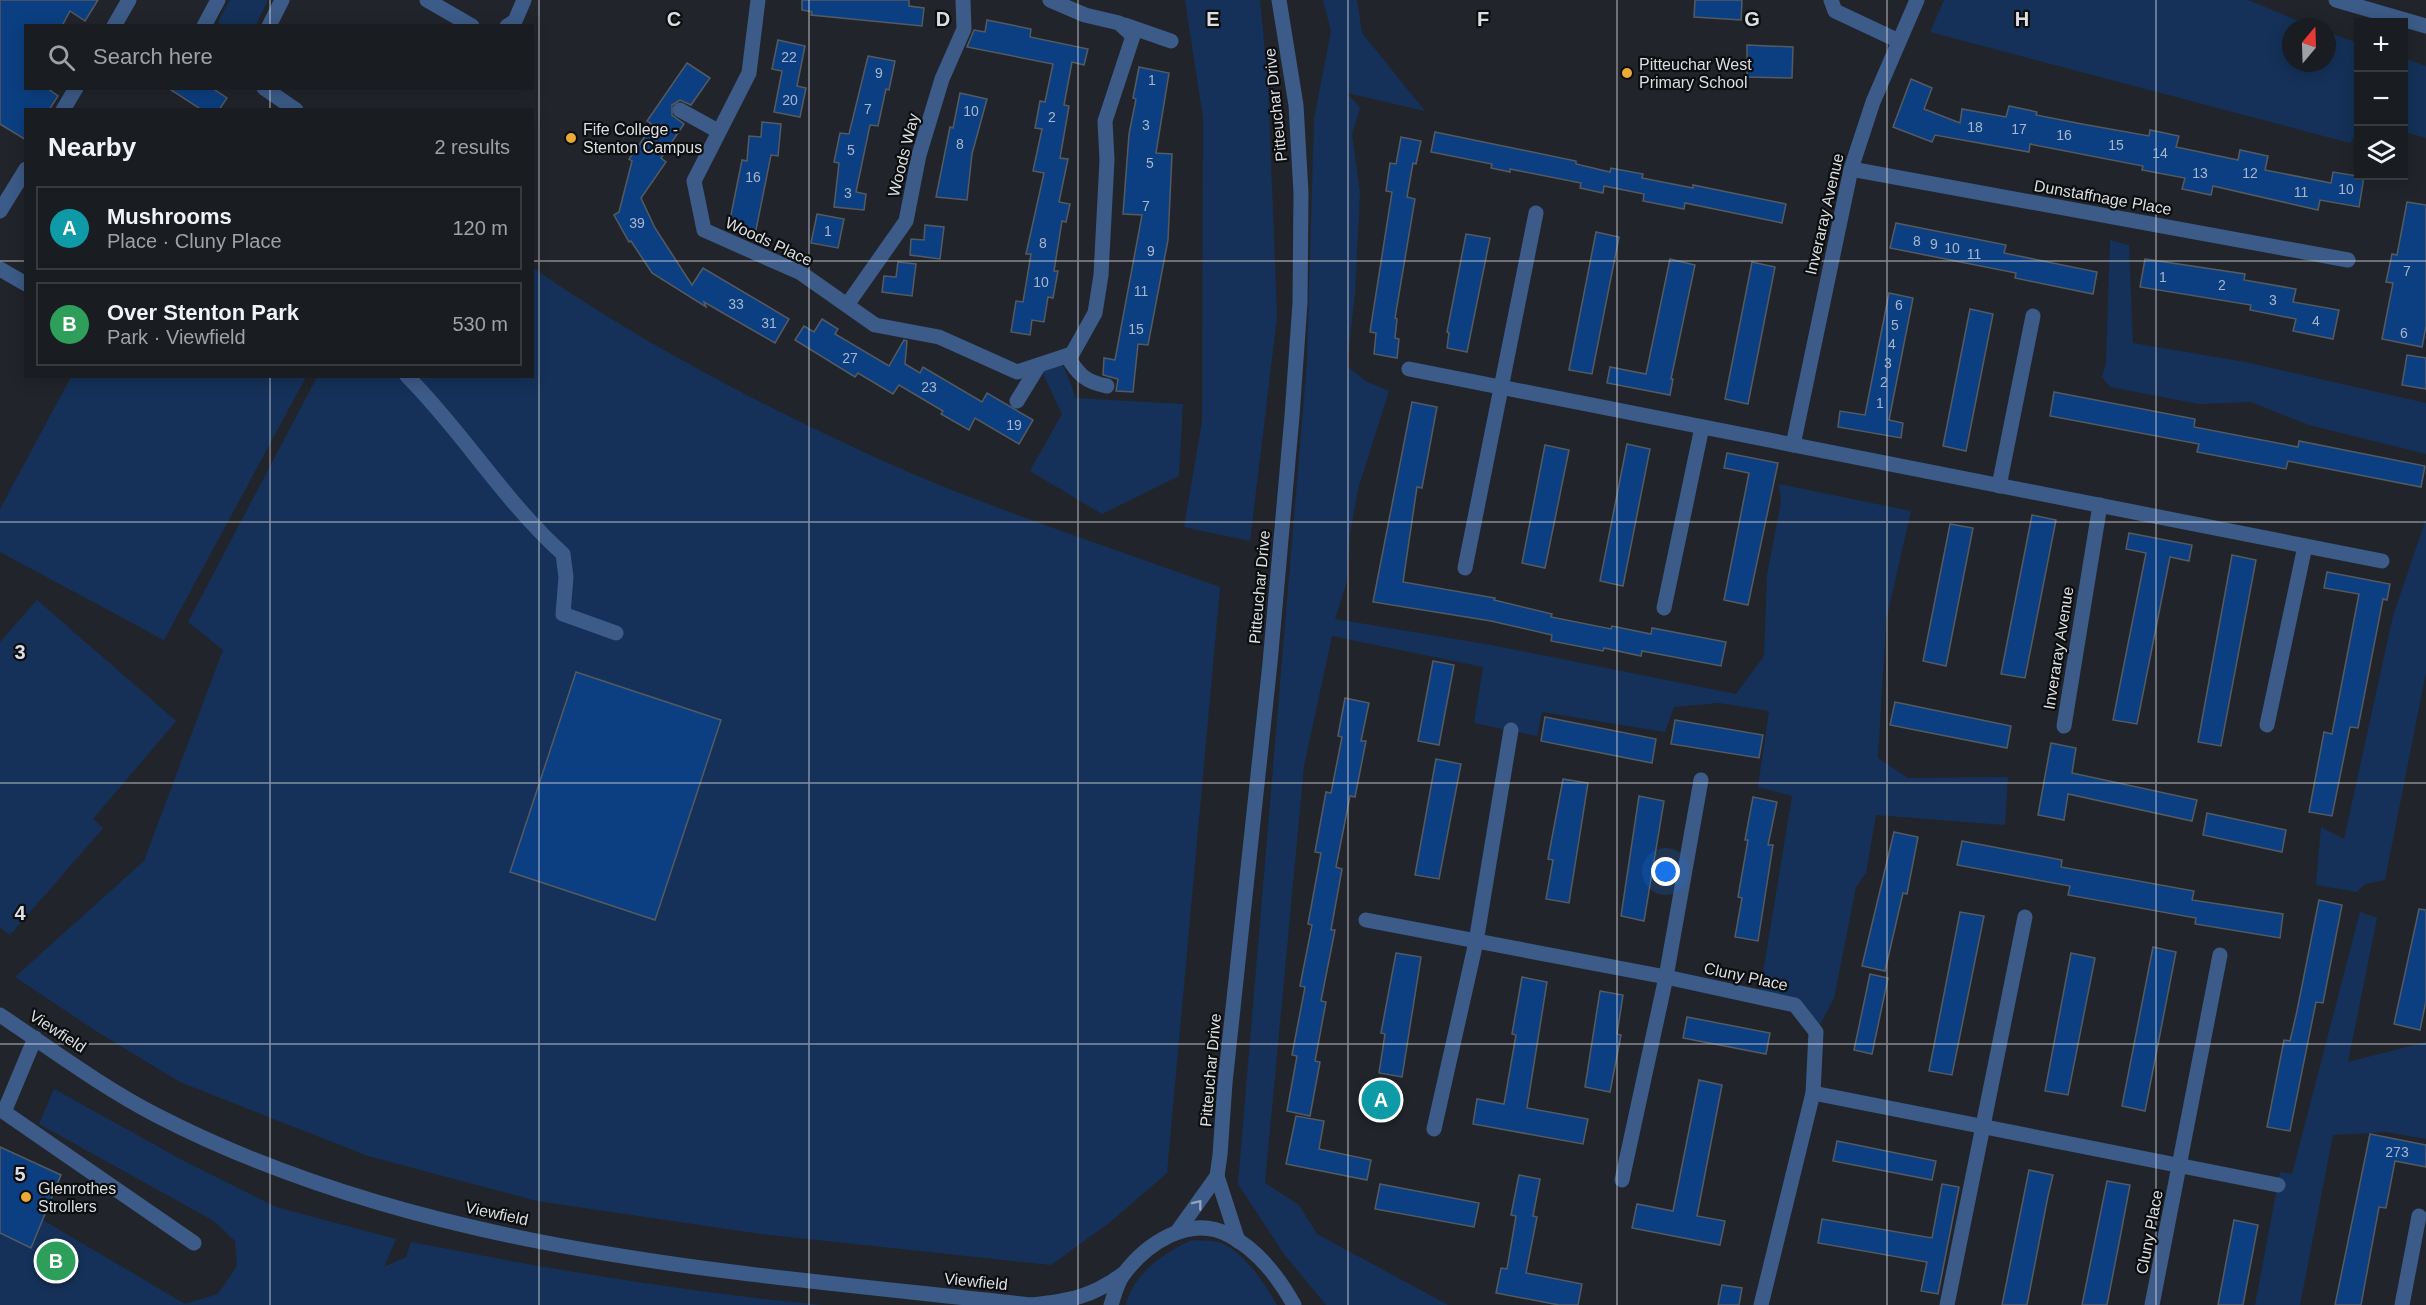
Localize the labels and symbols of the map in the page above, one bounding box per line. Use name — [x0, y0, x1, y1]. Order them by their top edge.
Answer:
text: C — [667, 8, 681, 30]
text: D — [936, 8, 950, 30]
text: E — [1206, 8, 1220, 30]
text: F — [1477, 8, 1489, 30]
text: G — [1744, 8, 1760, 30]
text: H — [2015, 8, 2029, 30]
north arrow — [2282, 18, 2336, 72]
street label: Pitteuchar Drive — [1261, 47, 1290, 162]
house number: 22 — [781, 49, 797, 65]
place label: Pitteuchar West Primary School — [1639, 56, 1752, 91]
house number: 9 — [875, 65, 883, 81]
marker: Pitteuchar West Primary School — [1620, 66, 1634, 80]
house number: 1 — [1148, 72, 1156, 88]
house number: 20 — [782, 92, 798, 108]
house number: 7 — [864, 101, 872, 117]
house number: 10 — [963, 103, 979, 119]
house number: 2 — [1048, 109, 1056, 125]
street label: Woods Way — [885, 112, 922, 199]
house number: 3 — [1142, 117, 1150, 133]
house number: 18 — [1967, 119, 1983, 135]
place label: Fife College - Stenton Campus — [583, 121, 702, 156]
house number: 17 — [2011, 121, 2027, 137]
house number: 16 — [2056, 127, 2072, 143]
marker: Fife College - Stenton Campus — [564, 131, 578, 145]
house number: 8 — [956, 136, 964, 152]
house number: 15 — [2108, 137, 2124, 153]
house number: 5 — [847, 142, 855, 158]
house number: 14 — [2152, 145, 2168, 161]
street label: Inveraray Avenue — [1802, 152, 1847, 277]
house number: 5 — [1146, 155, 1154, 171]
house number: 13 — [2192, 165, 2208, 181]
house number: 12 — [2242, 165, 2258, 181]
house number: 16 — [745, 169, 761, 185]
street label: Dunstaffnage Place — [2033, 177, 2173, 218]
house number: 10 — [2338, 181, 2354, 197]
house number: 11 — [2294, 184, 2308, 200]
house number: 3 — [844, 185, 852, 201]
house number: 7 — [1142, 198, 1150, 214]
street label: Woods Place — [723, 214, 815, 269]
house number: 39 — [629, 215, 645, 231]
house number: 1 — [824, 223, 832, 239]
house number: 8 — [1913, 233, 1921, 249]
house number: 8 — [1039, 235, 1047, 251]
house number: 9 — [1930, 236, 1938, 252]
house number: 10 — [1944, 240, 1960, 256]
house number: 9 — [1147, 243, 1155, 259]
house number: 11 — [1967, 246, 1981, 262]
house number: 7 — [2403, 263, 2411, 279]
house number: 1 — [2159, 269, 2167, 285]
house number: 10 — [1033, 274, 1049, 290]
house number: 2 — [2218, 277, 2226, 293]
house number: 11 — [1134, 283, 1148, 299]
house number: 3 — [2269, 292, 2277, 308]
house number: 33 — [728, 296, 744, 312]
house number: 6 — [1895, 297, 1903, 313]
house number: 4 — [2312, 313, 2320, 329]
house number: 31 — [761, 315, 777, 331]
house number: 5 — [1891, 317, 1899, 333]
house number: 15 — [1128, 321, 1144, 337]
house number: 6 — [2400, 325, 2408, 341]
house number: 4 — [1888, 336, 1896, 352]
house number: 27 — [842, 350, 858, 366]
house number: 3 — [1884, 355, 1892, 371]
house number: 2 — [1880, 374, 1888, 390]
house number: 23 — [921, 379, 937, 395]
house number: 1 — [1876, 395, 1884, 411]
house number: 19 — [1006, 417, 1022, 433]
street label: Pitteuchar Drive — [1246, 530, 1273, 644]
street label: Inveraray Avenue — [2040, 585, 2077, 711]
text: 3 — [14, 641, 26, 663]
your location — [1651, 857, 1680, 886]
text: 4 — [14, 902, 26, 924]
street label: Cluny Place — [1702, 959, 1790, 994]
street label: Viewfield — [26, 1007, 89, 1056]
street label: Pitteuchar Drive — [1197, 1013, 1224, 1127]
pin: A — [1362, 1078, 1400, 1122]
house number: 273 — [2385, 1144, 2409, 1160]
text: 5 — [14, 1163, 26, 1185]
place label: Glenrothes Strollers — [38, 1180, 116, 1215]
street label: Cluny Place — [2133, 1188, 2166, 1276]
marker: Glenrothes Strollers — [19, 1190, 33, 1204]
street label: Viewfield — [464, 1199, 530, 1228]
one-way arrow — [1190, 1200, 1201, 1211]
pin: B — [36, 1238, 76, 1284]
street label: Viewfield — [943, 1270, 1009, 1293]

